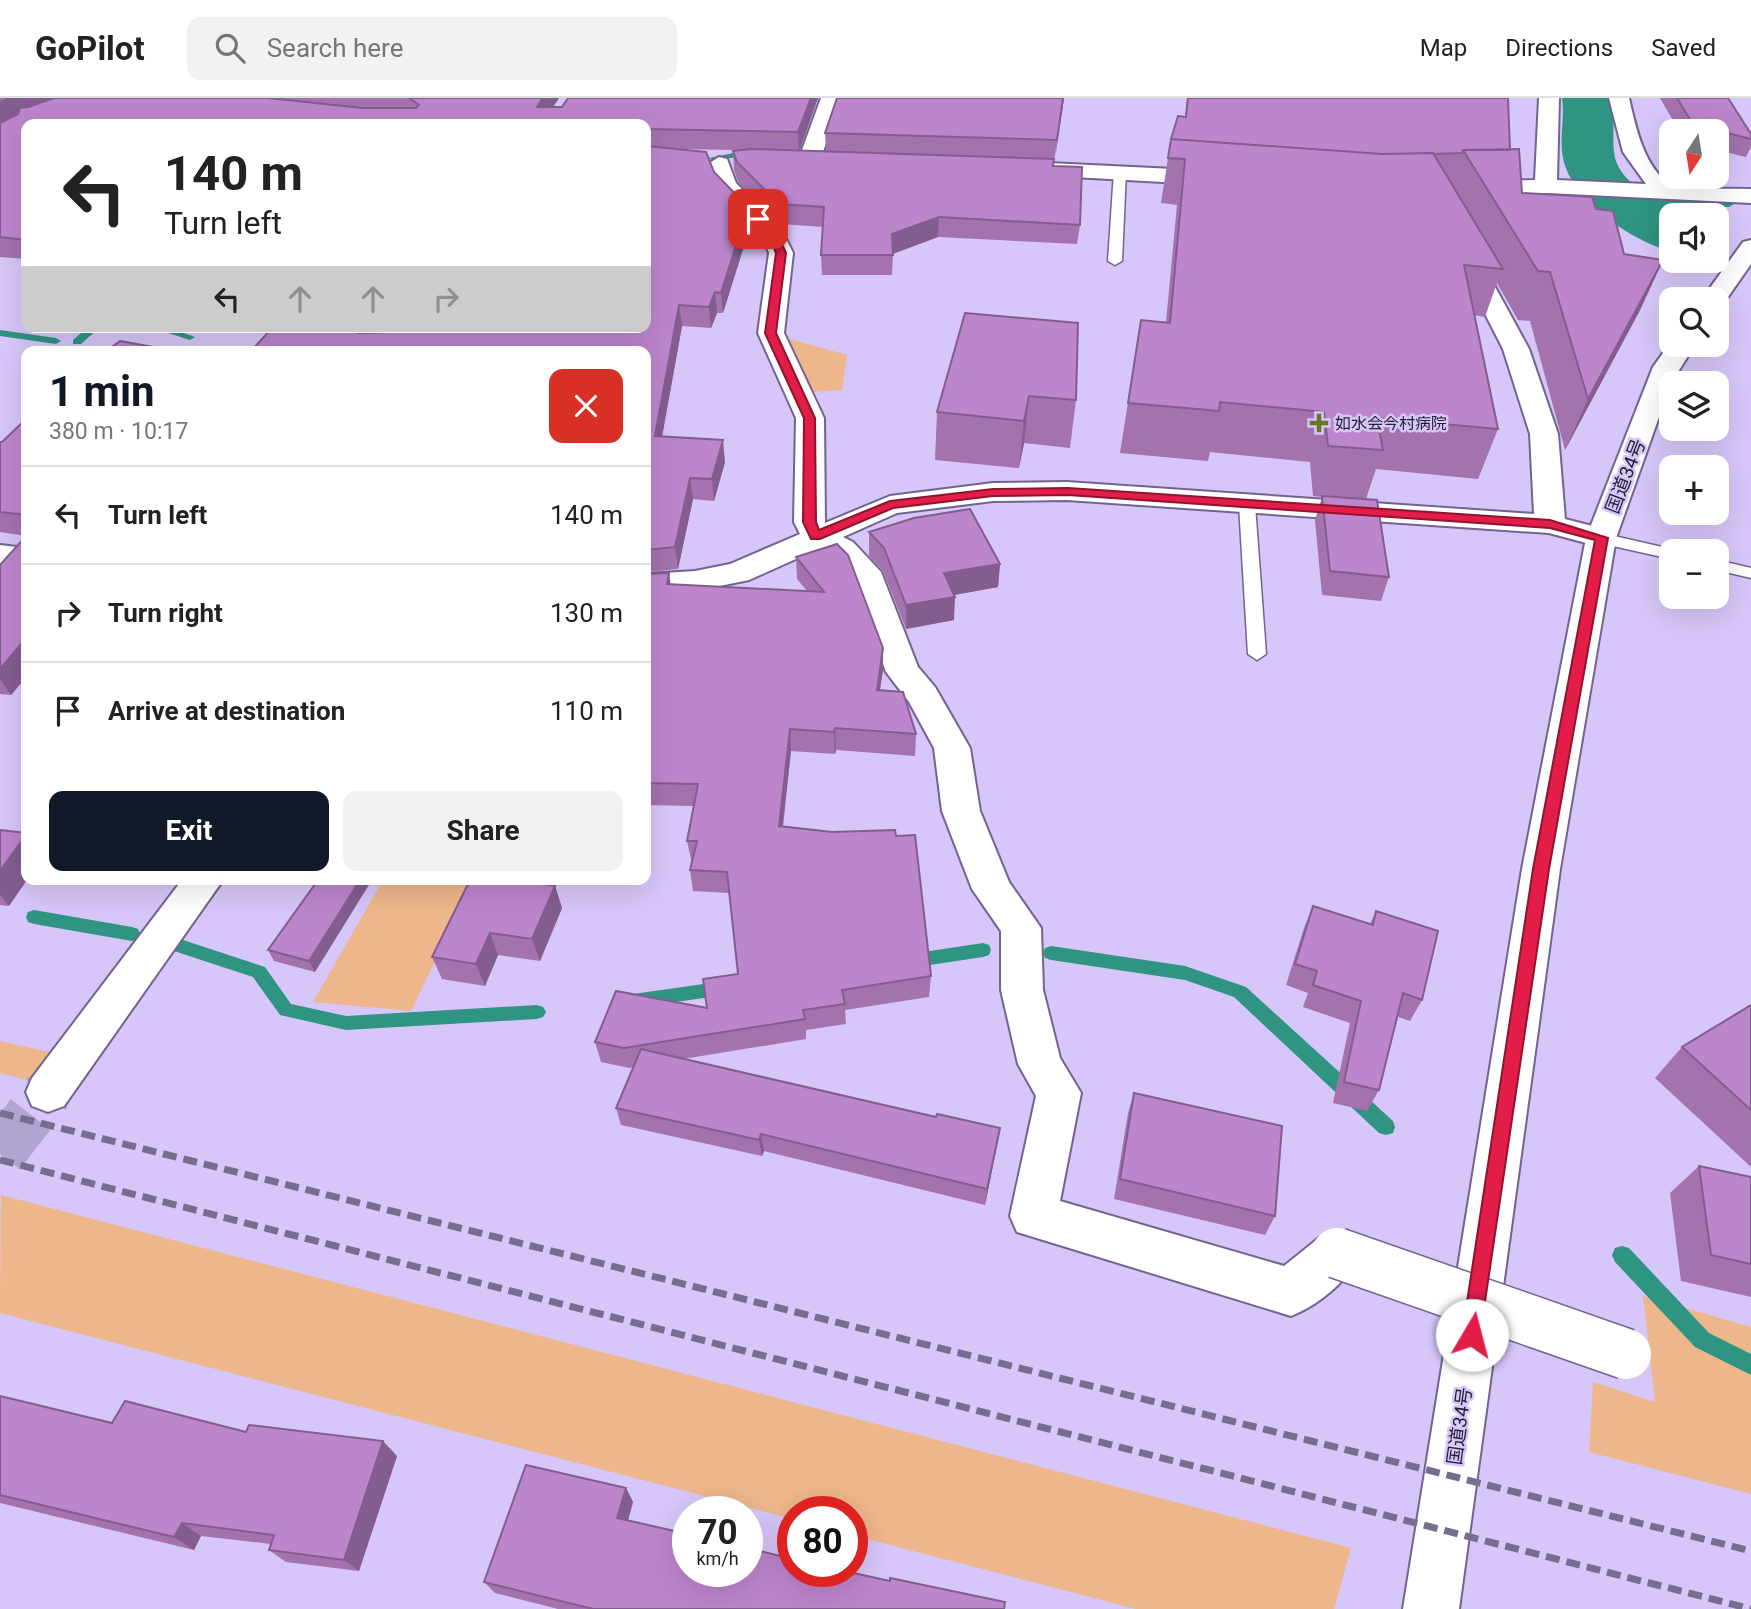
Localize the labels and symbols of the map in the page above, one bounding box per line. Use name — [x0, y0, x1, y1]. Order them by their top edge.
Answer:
north arrow — [1659, 119, 1729, 189]
pin — [728, 189, 788, 249]
marker: 如水会今村病院 — [1309, 413, 1329, 433]
place label: 如水会今村病院 — [1335, 414, 1447, 433]
street label: 国道34号 — [1601, 435, 1650, 517]
position arrow — [1435, 1298, 1509, 1372]
street label: 国道34号 — [1443, 1386, 1476, 1466]
speed limit sign: 80 — [777, 1496, 868, 1587]

